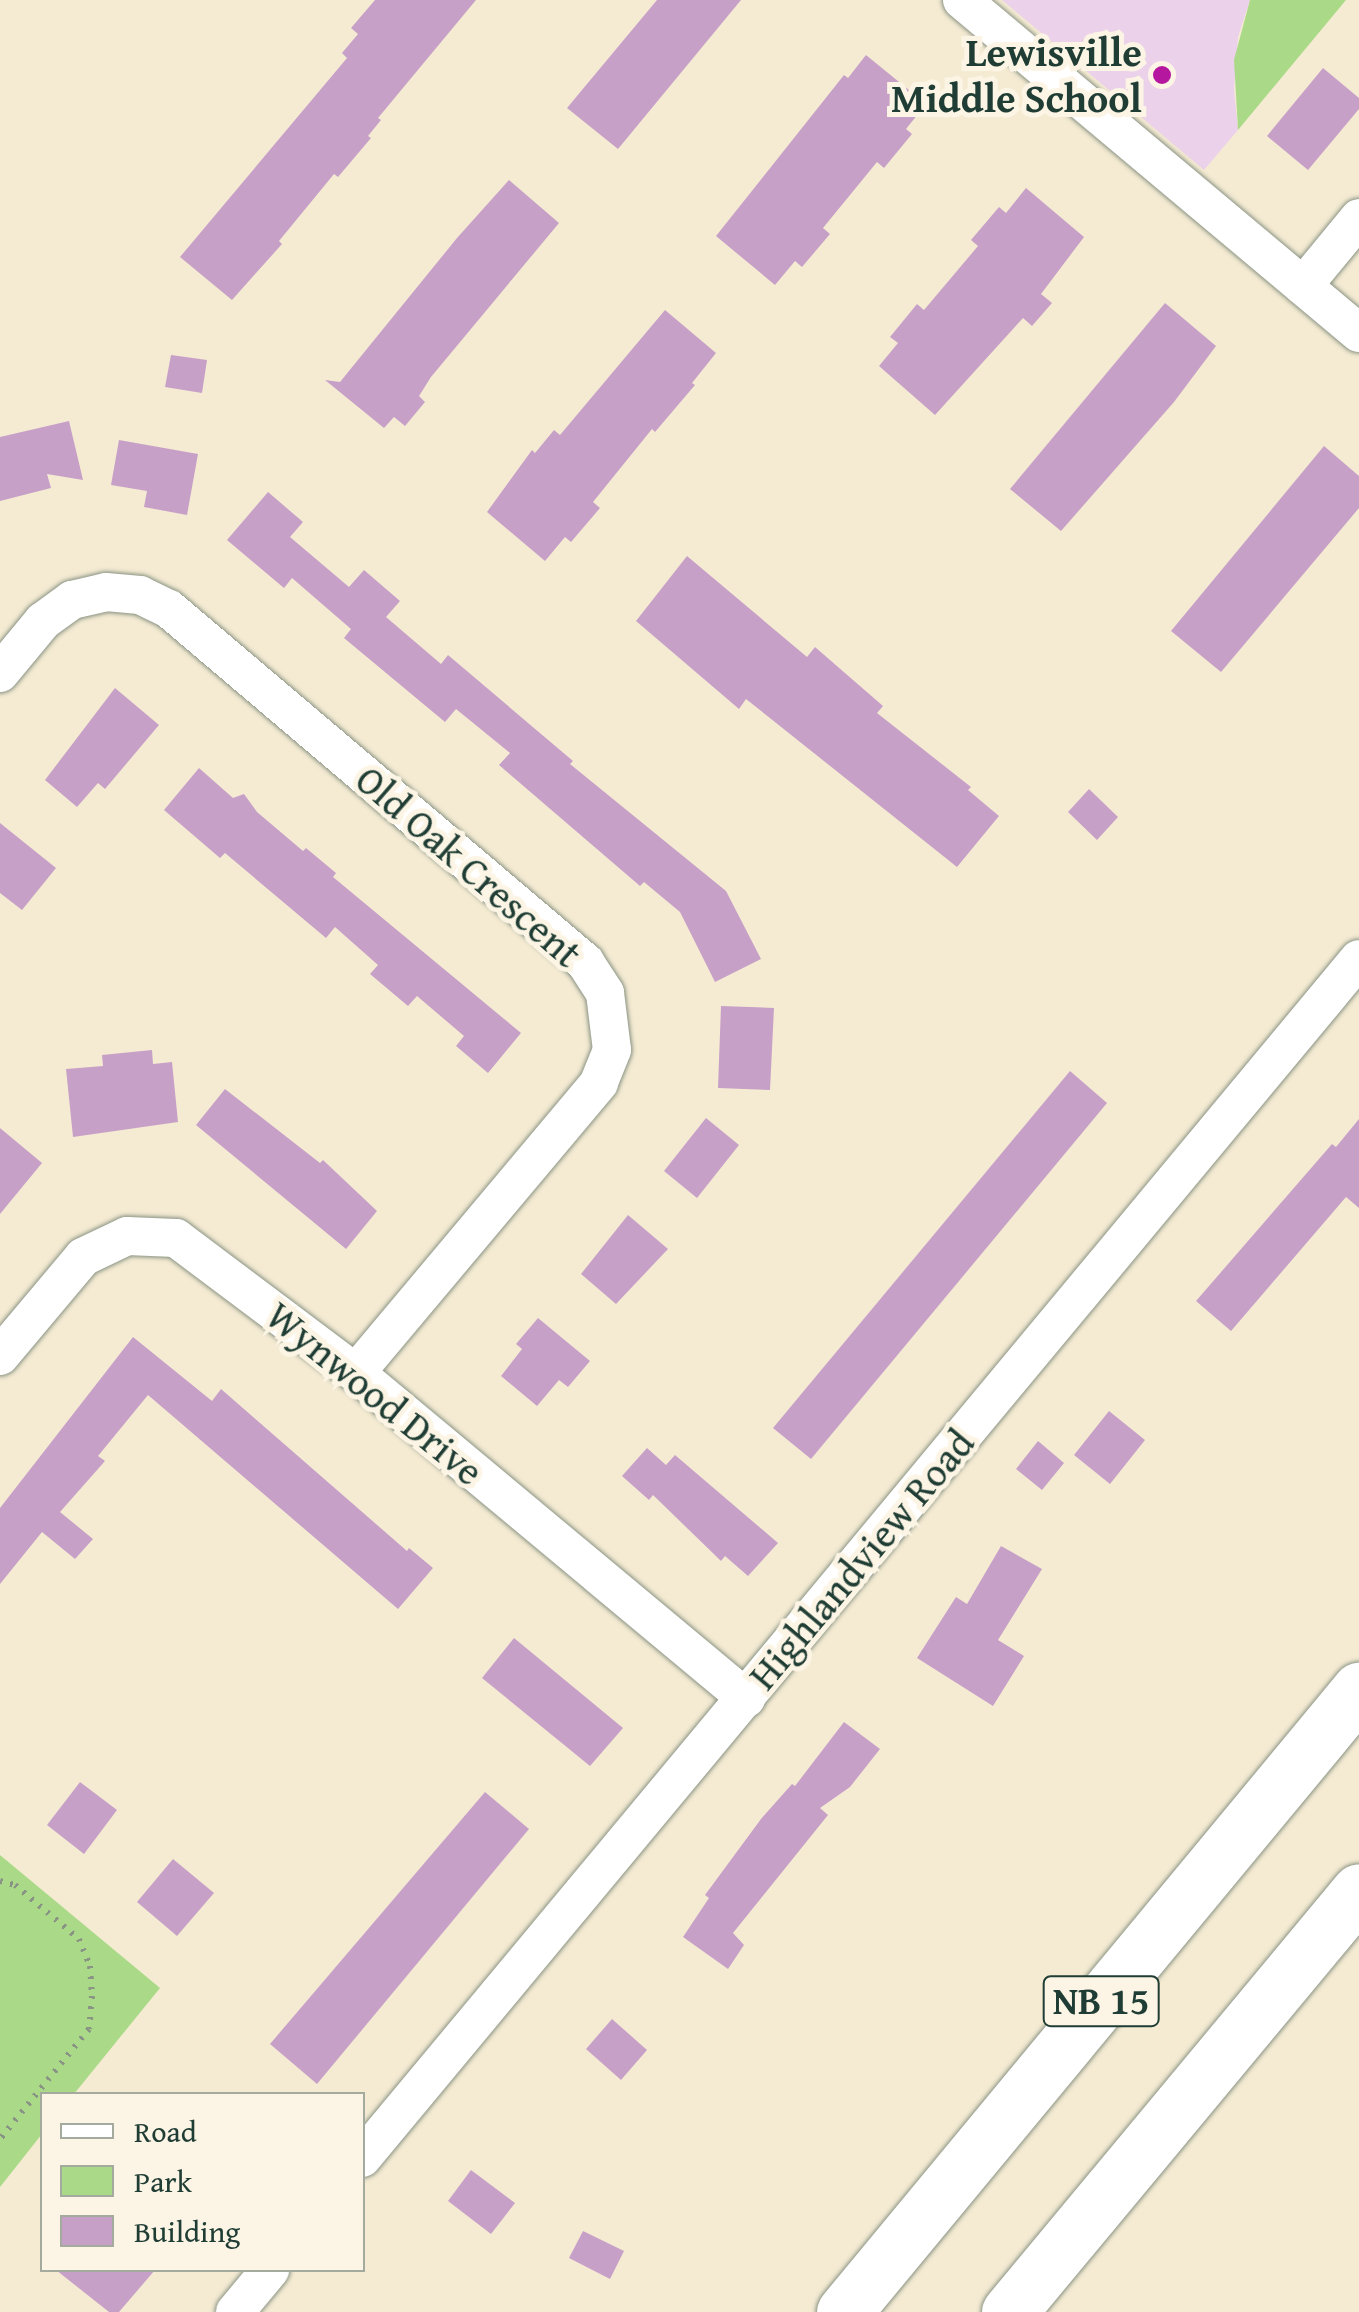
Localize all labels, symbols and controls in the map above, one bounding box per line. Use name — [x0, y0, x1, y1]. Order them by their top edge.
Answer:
place label: Lewisville Middle School — [891, 28, 1142, 122]
marker: Lewisville Middle School — [1151, 64, 1173, 86]
street label: Old Oak Crescent — [346, 755, 592, 977]
street label: Wynwood Drive — [257, 1291, 493, 1495]
street label: Highlandview Road — [738, 1419, 984, 1699]
road number: NB 15 — [1041, 1968, 1161, 2034]
legend — [40, 2092, 365, 2272]
text: Road — [134, 2109, 197, 2153]
text: Park — [134, 2159, 192, 2203]
text: Building — [134, 2209, 240, 2253]

